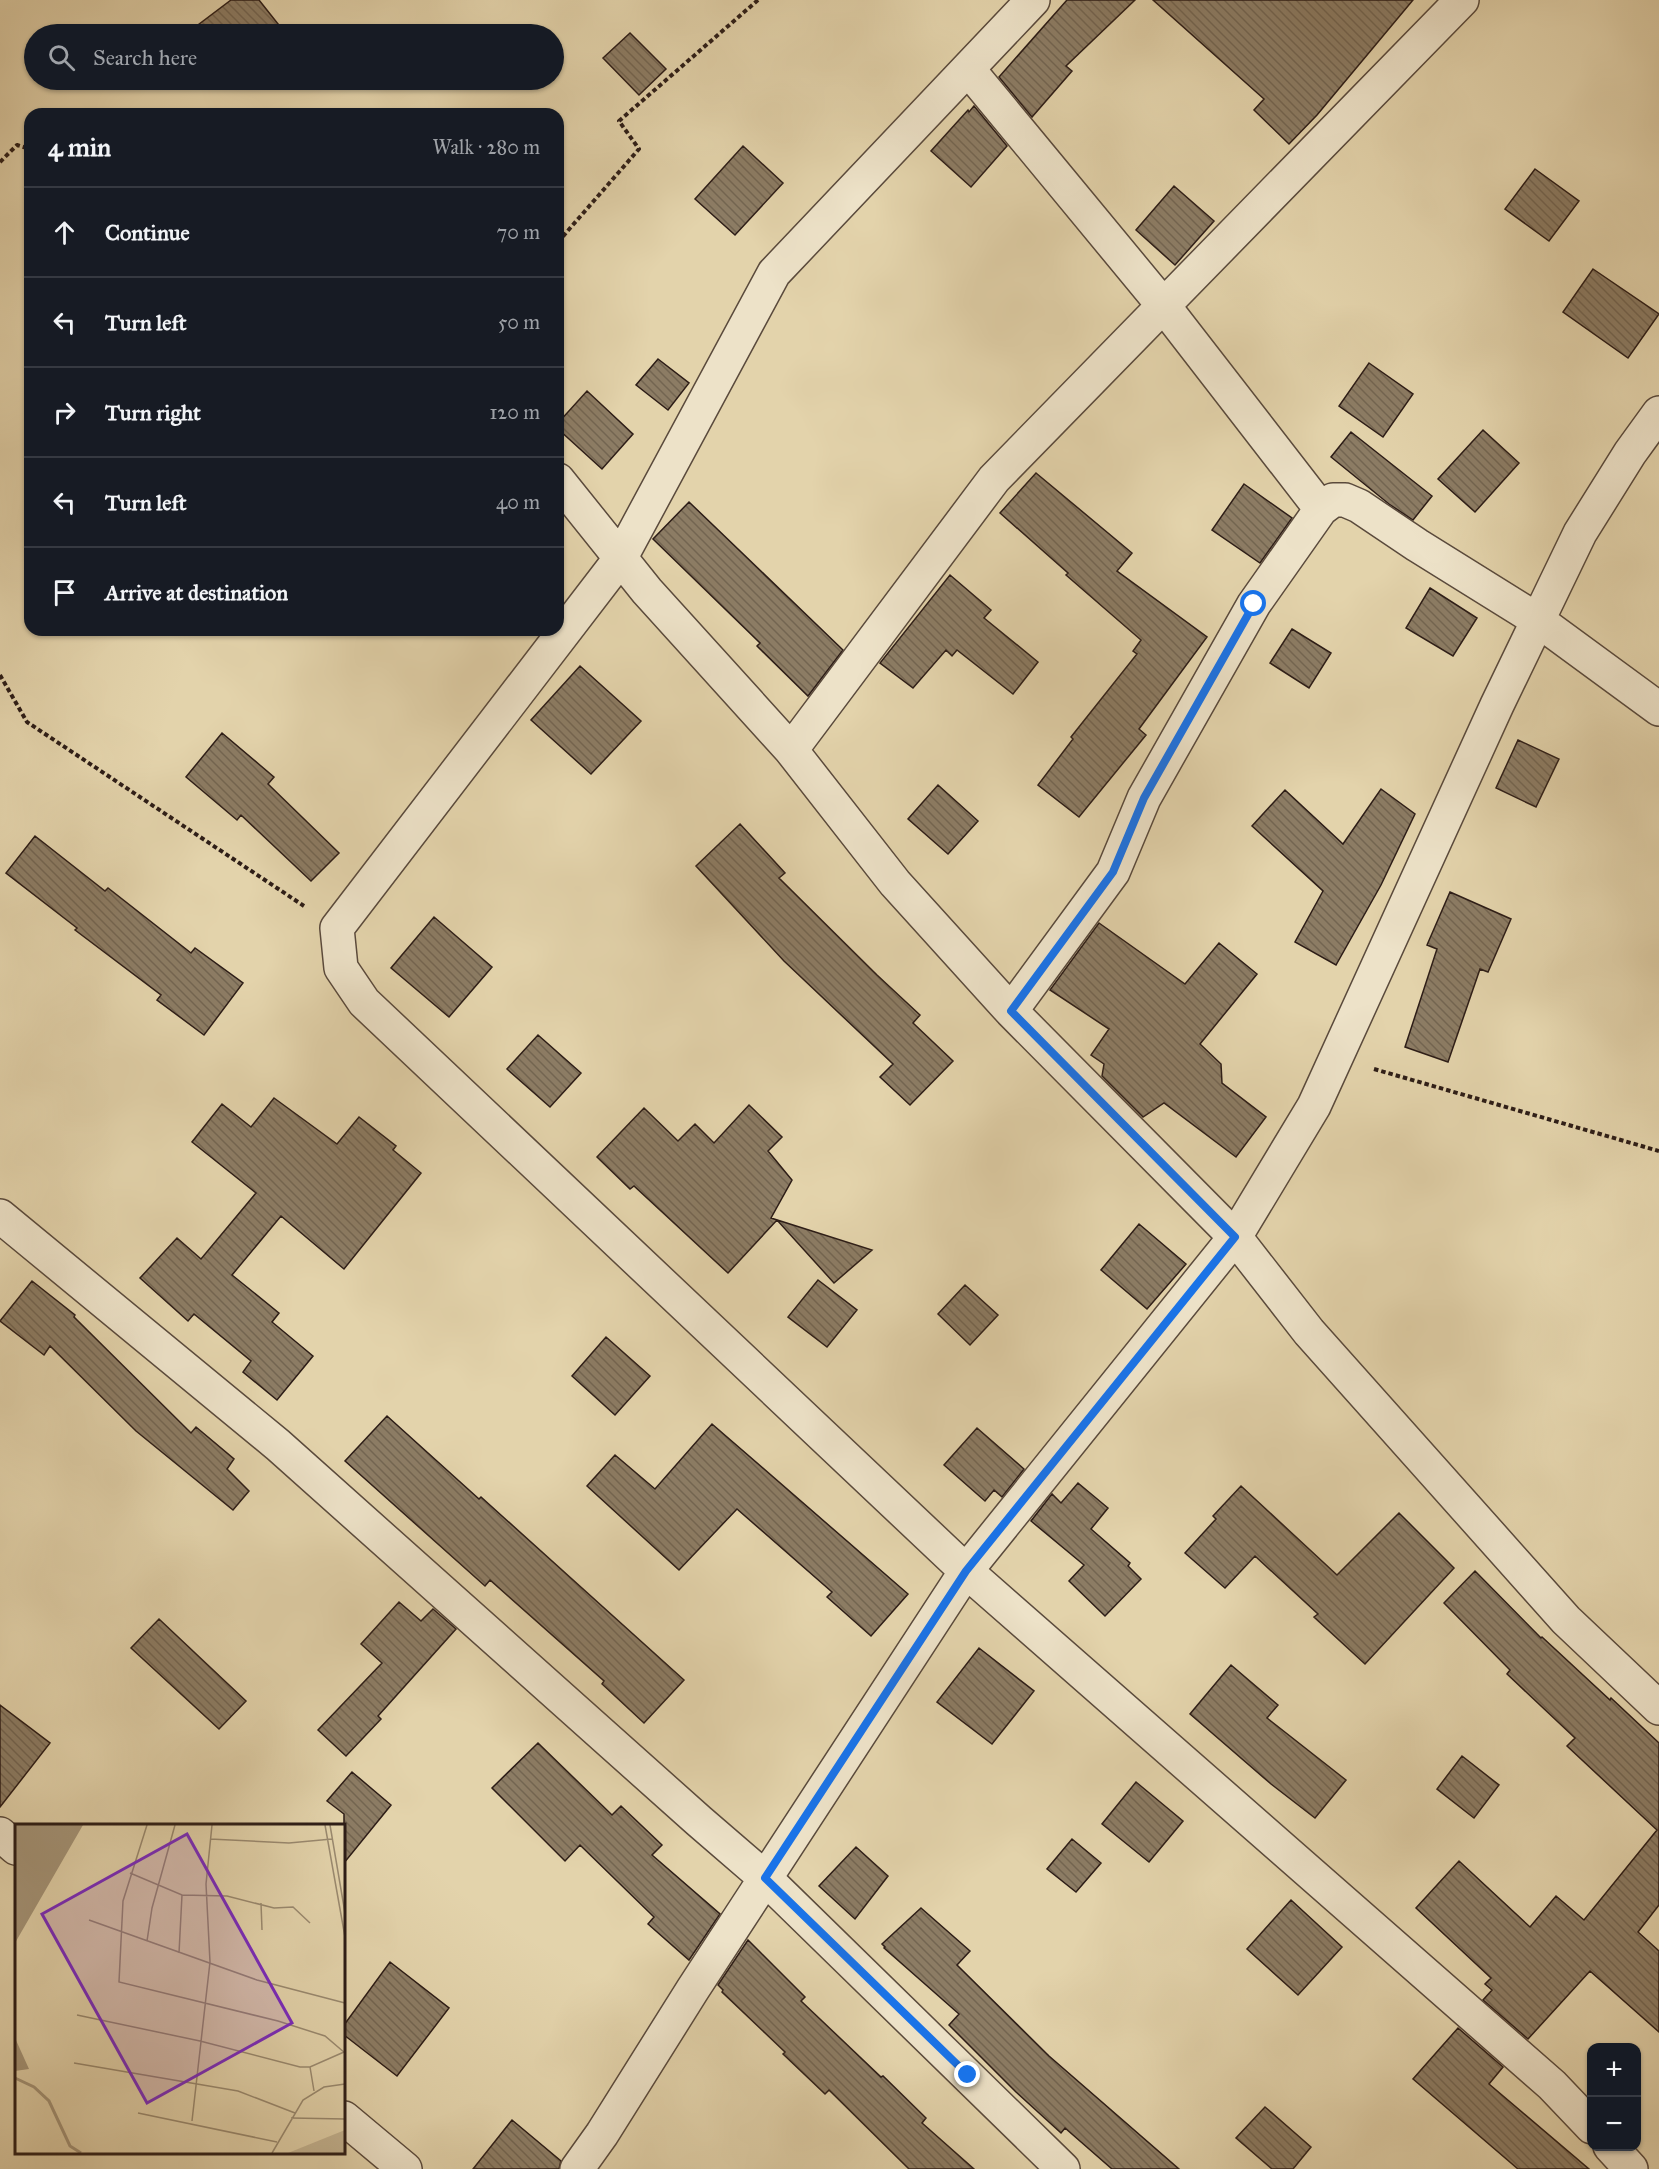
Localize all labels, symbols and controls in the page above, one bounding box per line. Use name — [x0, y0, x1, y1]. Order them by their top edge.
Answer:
search box — [24, 24, 564, 90]
icon: search — [45, 41, 78, 74]
text: Search here — [93, 44, 197, 71]
text: 4 min — [48, 131, 111, 163]
text: Walk · 280 m — [433, 135, 540, 159]
icon: ahead — [48, 216, 81, 249]
text: Continue — [105, 219, 190, 246]
text: 70 m — [497, 220, 540, 244]
icon: left — [48, 306, 81, 339]
text: Turn left — [105, 309, 187, 336]
text: 50 m — [498, 310, 540, 334]
icon: right — [48, 396, 81, 429]
text: Turn right — [105, 399, 201, 426]
text: 120 m — [489, 400, 540, 424]
icon: left — [48, 486, 81, 519]
text: Turn left — [105, 489, 187, 516]
text: 40 m — [496, 490, 540, 514]
icon: arrive — [48, 576, 81, 609]
text: Arrive at destination — [105, 579, 288, 606]
route start — [1240, 590, 1266, 616]
inset map — [15, 1824, 345, 2154]
map controls — [1587, 2043, 1641, 2151]
button: + — [1587, 2043, 1641, 2097]
route end — [954, 2061, 980, 2087]
button: − — [1587, 2097, 1641, 2151]

